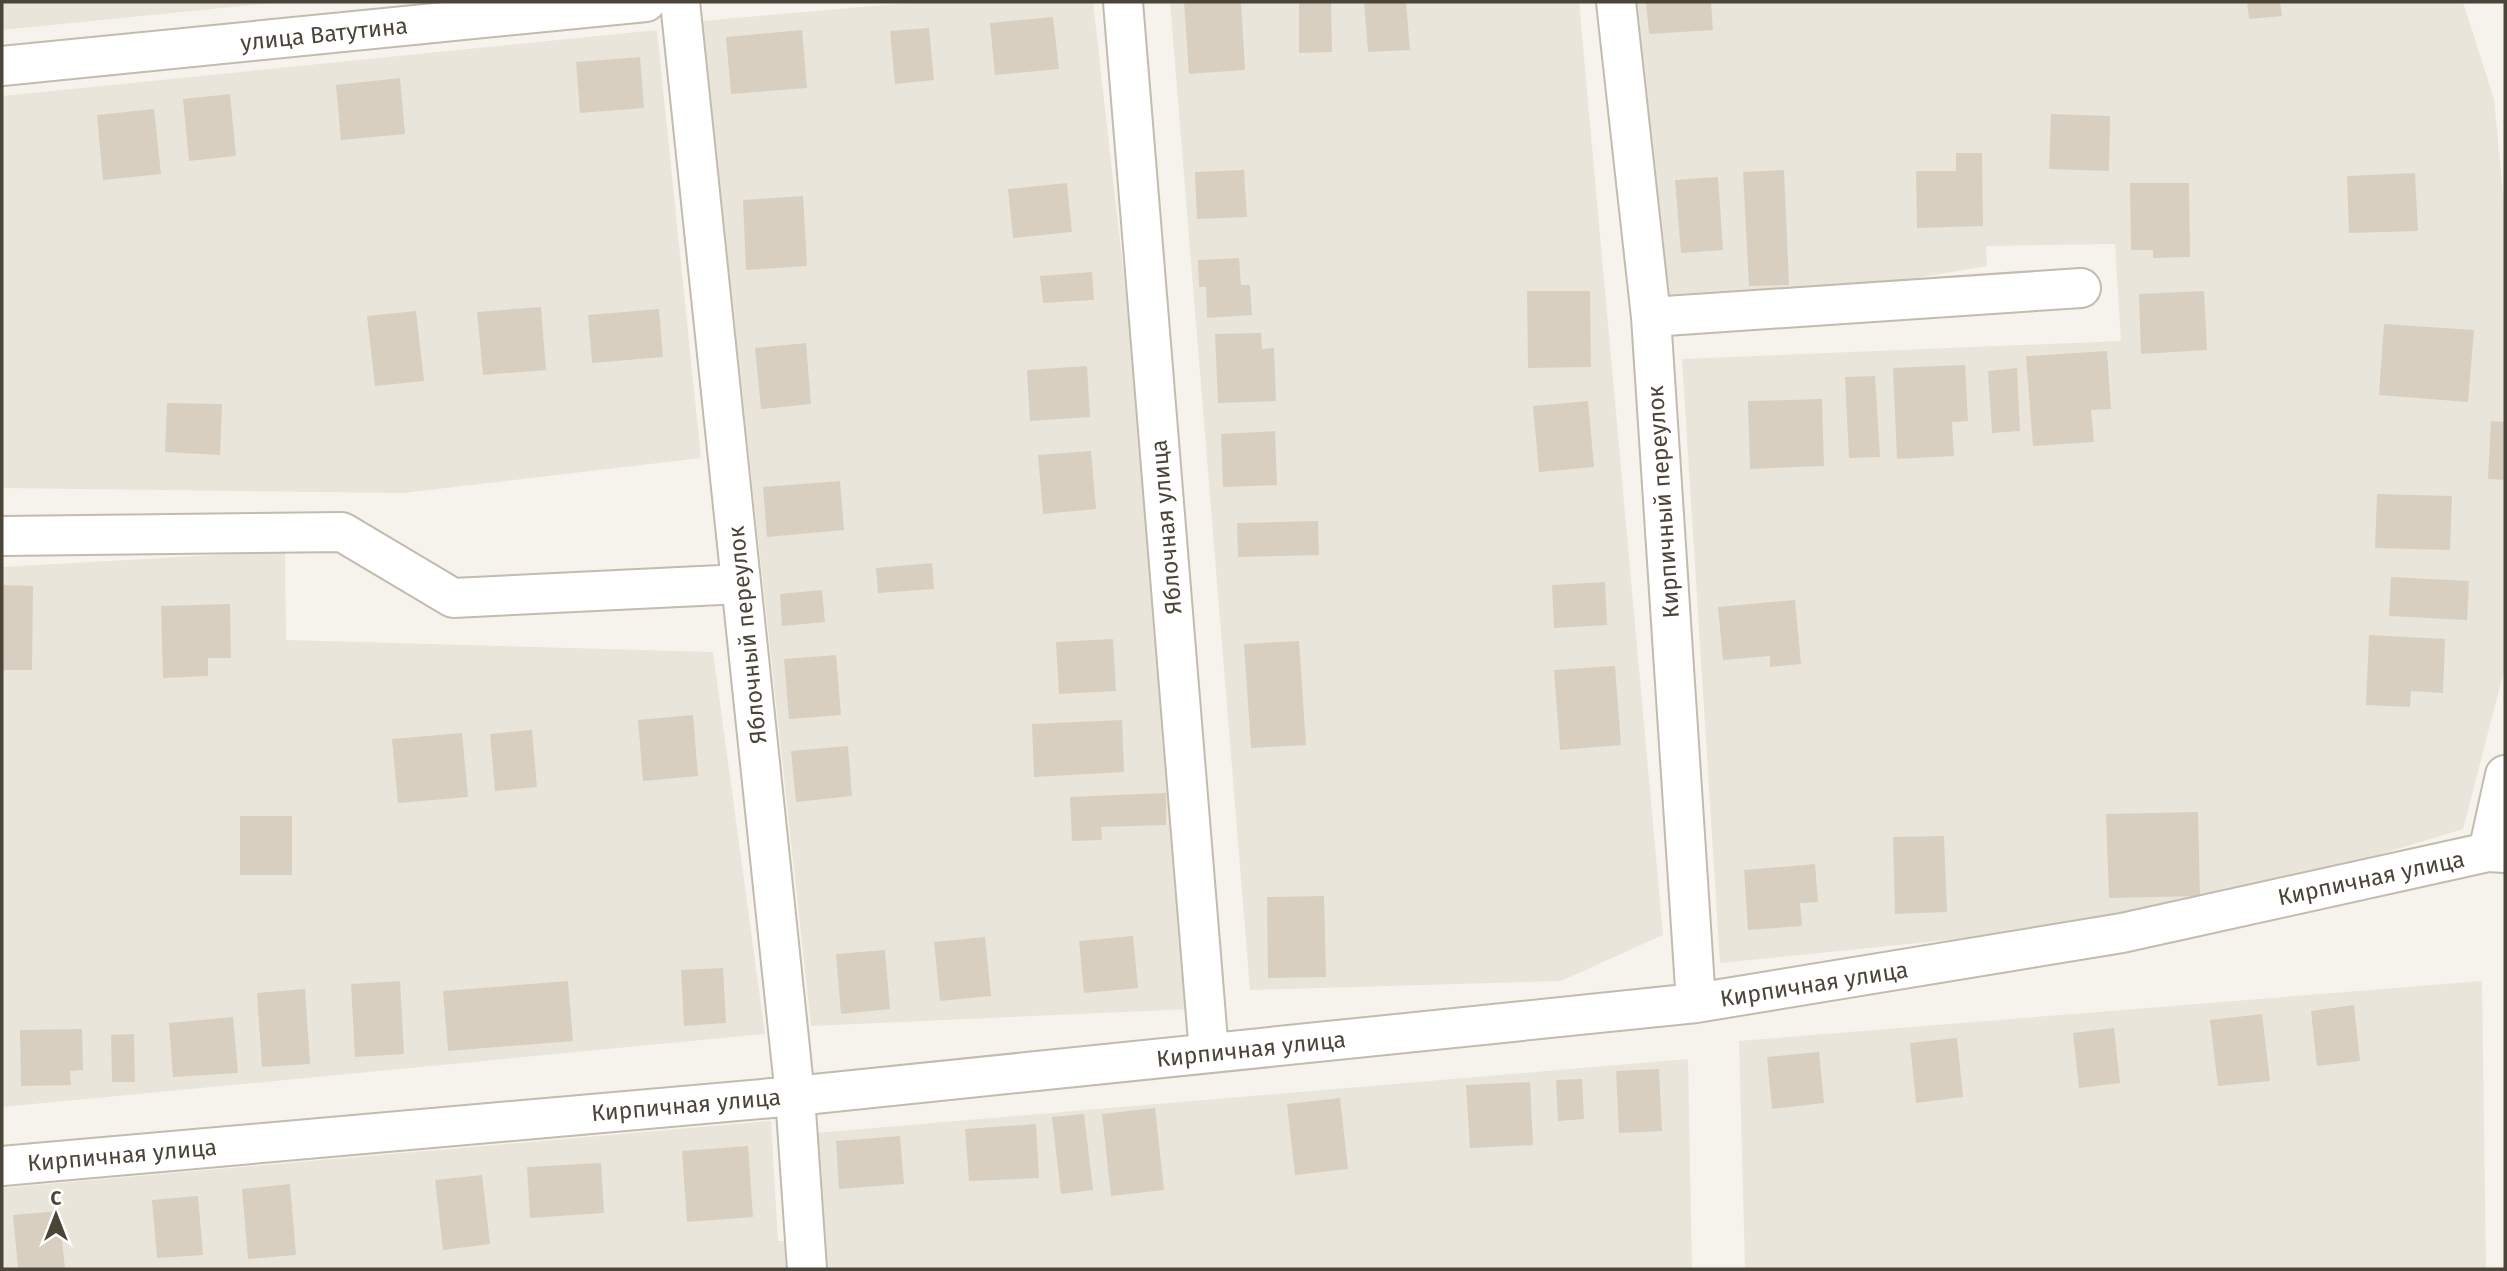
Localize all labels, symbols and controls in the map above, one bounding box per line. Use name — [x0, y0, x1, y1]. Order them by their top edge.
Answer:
street label: улица Ватутина — [239, 11, 409, 57]
street label: Кирпичный переулок — [1641, 385, 1685, 619]
street label: Яблочная улица — [1144, 438, 1188, 616]
street label: Яблочный переулок — [722, 525, 772, 745]
street label: Кирпичная улица — [2275, 845, 2467, 911]
street label: Кирпичная улица — [1718, 955, 1910, 1013]
street label: Кирпичная улица — [1155, 1025, 1347, 1073]
street label: Кирпичная улица — [590, 1083, 782, 1127]
street label: Кирпичная улица — [26, 1133, 218, 1177]
north arrow — [21, 1180, 91, 1250]
text: С — [51, 1187, 62, 1210]

